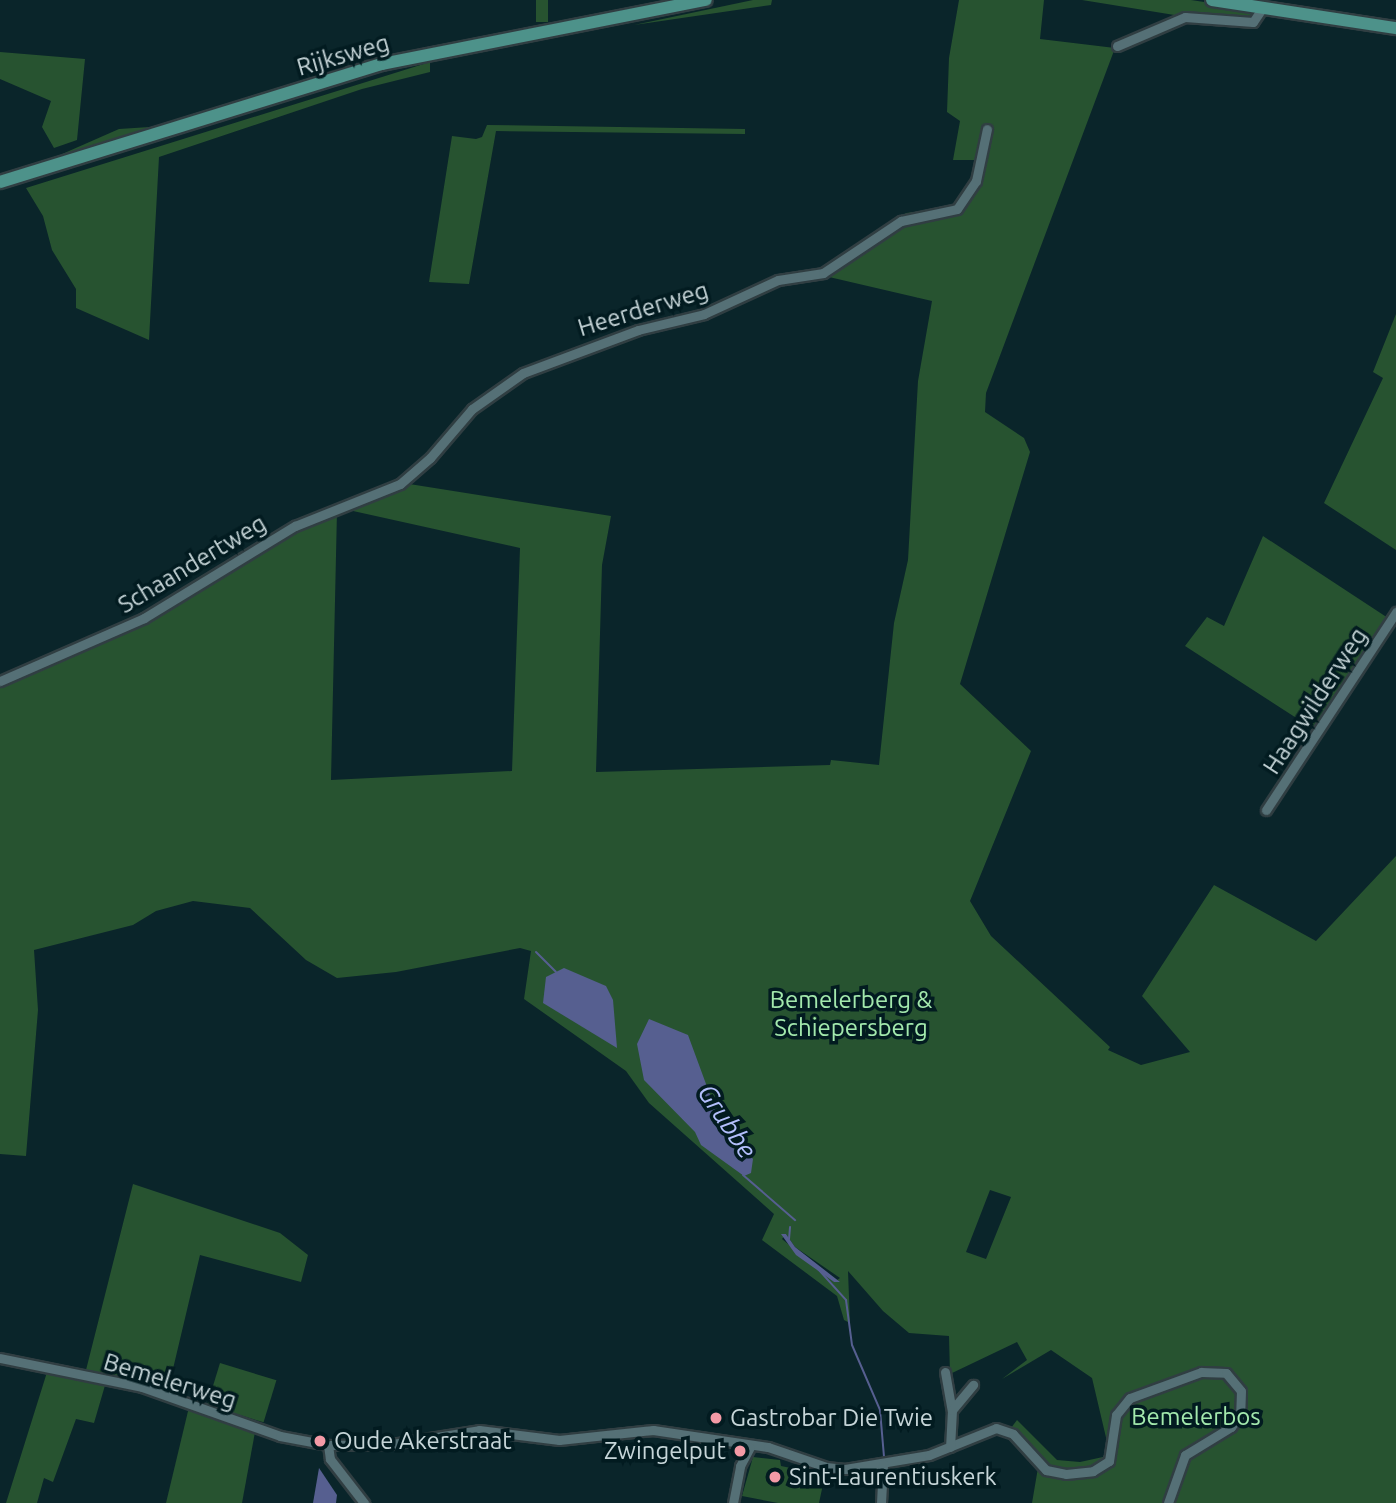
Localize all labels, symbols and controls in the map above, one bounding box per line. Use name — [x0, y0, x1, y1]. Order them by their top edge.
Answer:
street label: Rijksweg — [293, 28, 393, 82]
street label: Heerderweg — [574, 276, 712, 342]
street label: Schaandertweg — [113, 509, 271, 619]
street label: Haagwilderweg — [1257, 623, 1373, 779]
park label: Bemelerberg & Schiepersberg — [770, 986, 932, 1042]
water label: Grubbe — [691, 1078, 763, 1164]
street label: Bemelerweg — [100, 1347, 240, 1415]
park label: Bemelerbos — [1131, 1403, 1261, 1431]
place label: Gastrobar Die Twie — [730, 1404, 933, 1432]
marker: Gastrobar Die Twie — [708, 1410, 724, 1426]
place label: Oude Akerstraat — [334, 1427, 512, 1455]
marker: Oude Akerstraat — [312, 1433, 328, 1449]
place label: Zwingelput — [604, 1437, 726, 1465]
marker: Zwingelput — [732, 1443, 748, 1459]
place label: Sint-Laurentiuskerk — [789, 1463, 997, 1491]
marker: Sint-Laurentiuskerk — [767, 1469, 783, 1485]

